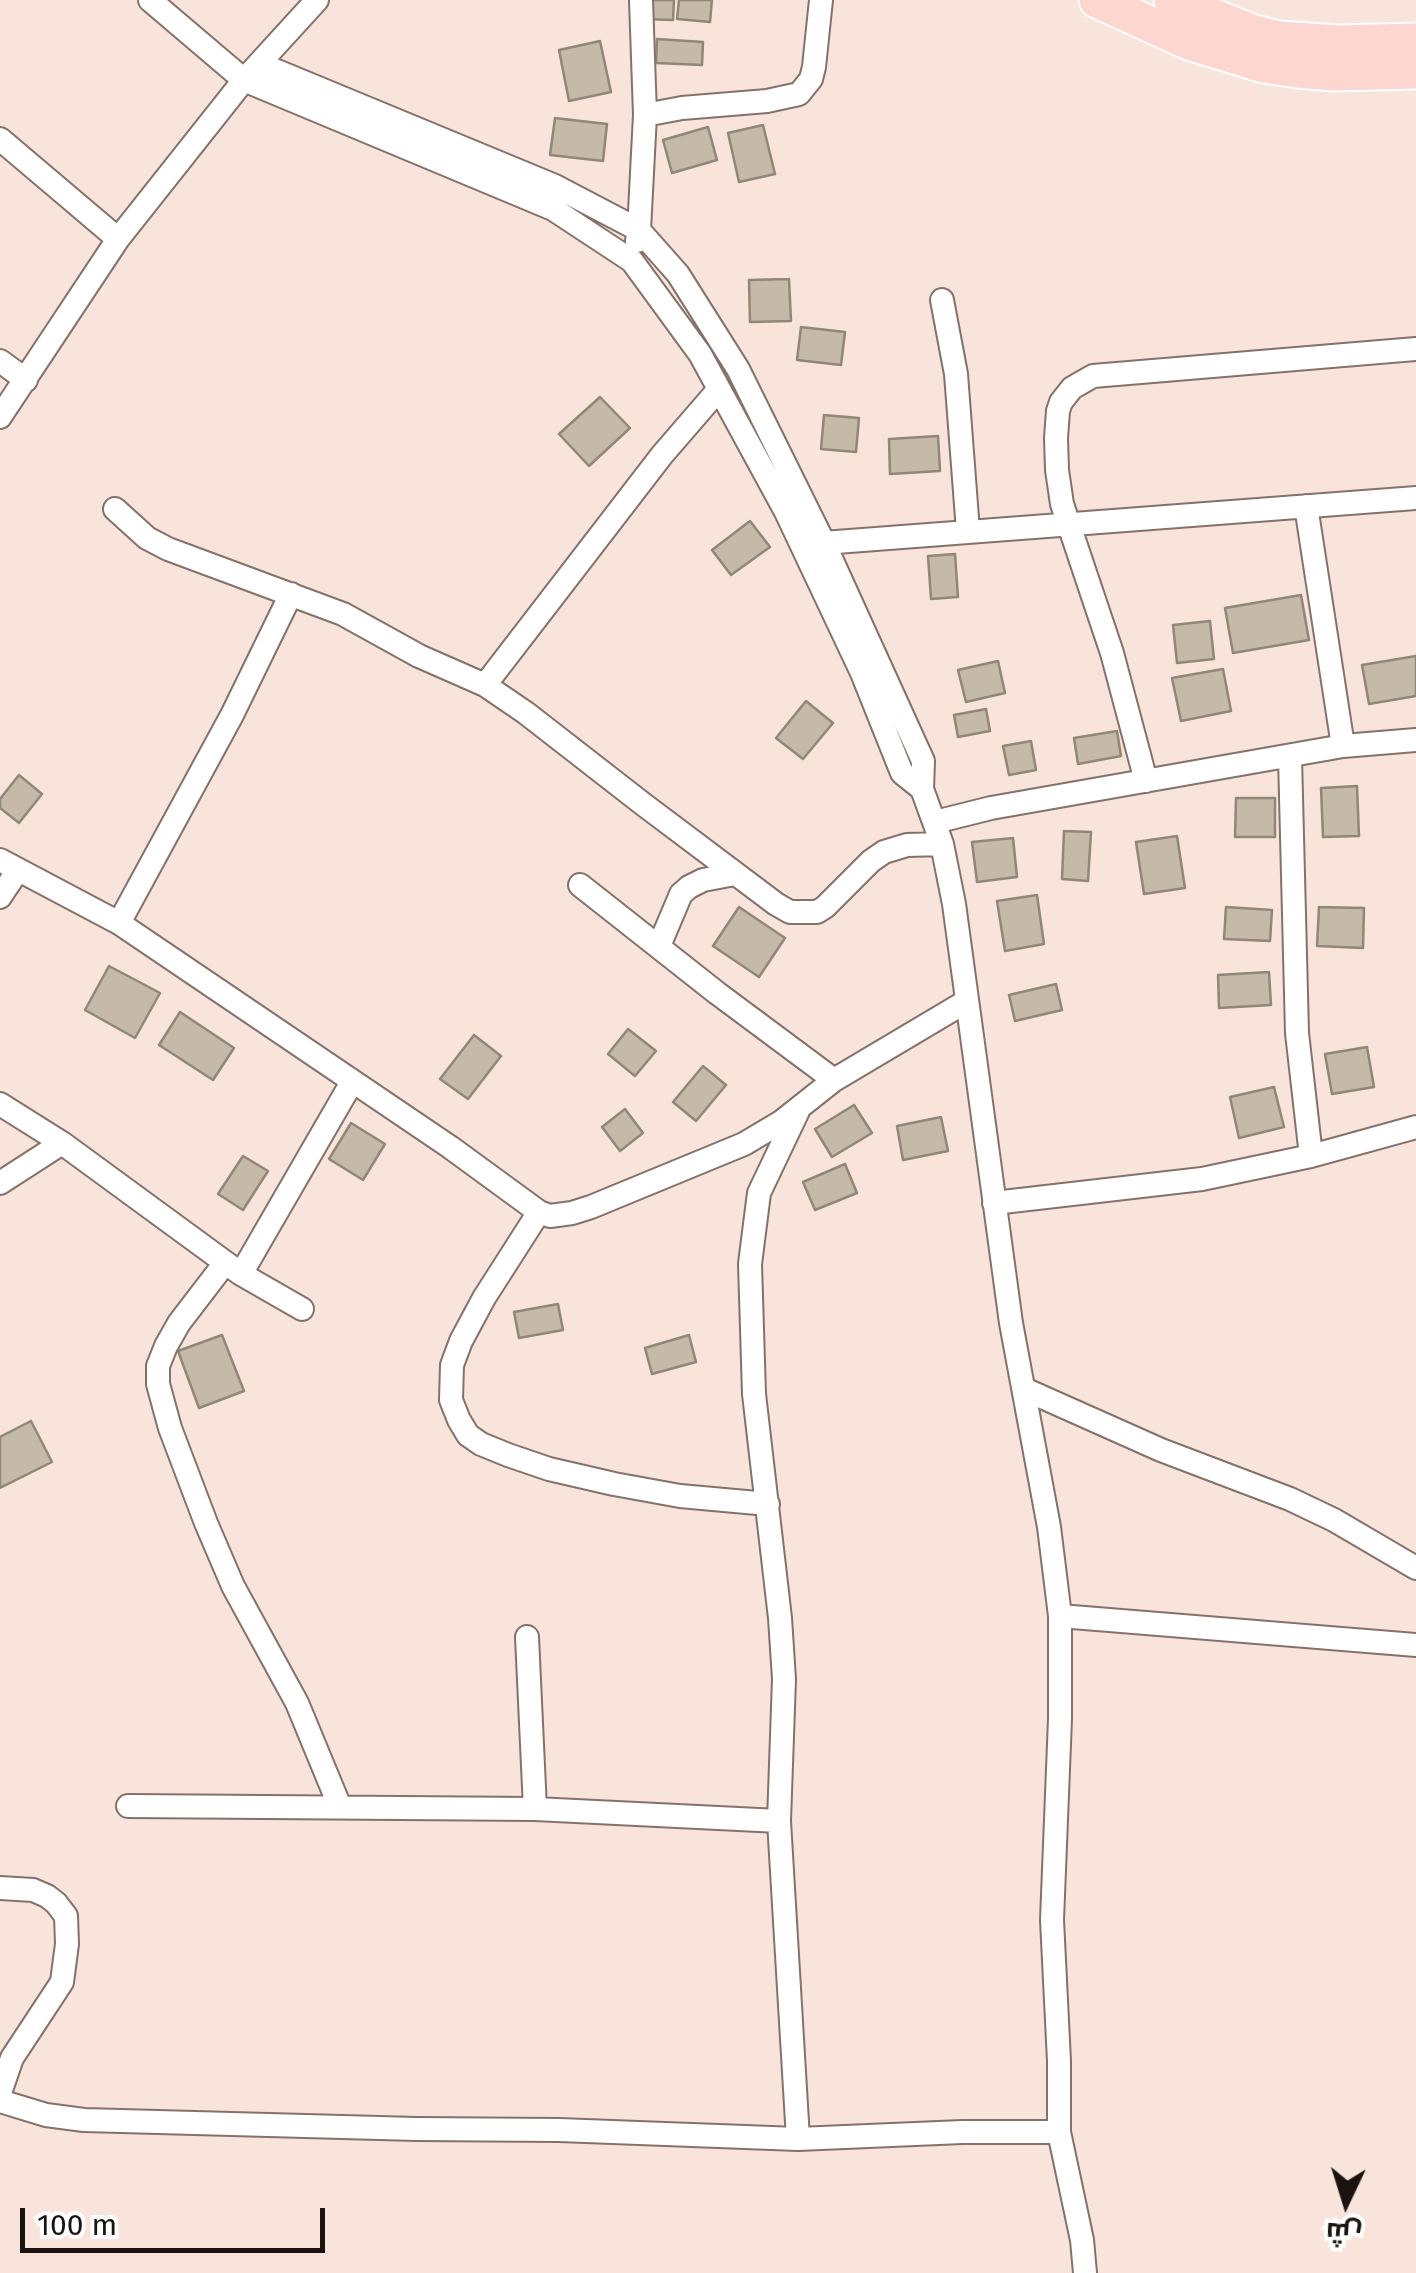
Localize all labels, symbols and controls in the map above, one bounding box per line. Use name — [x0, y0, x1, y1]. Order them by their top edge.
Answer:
north arrow — [1296, 2153, 1396, 2253]
scale bar — [25, 2188, 330, 2250]
text: 100 m — [37, 2207, 117, 2243]
text: ش — [1325, 2216, 1363, 2251]

